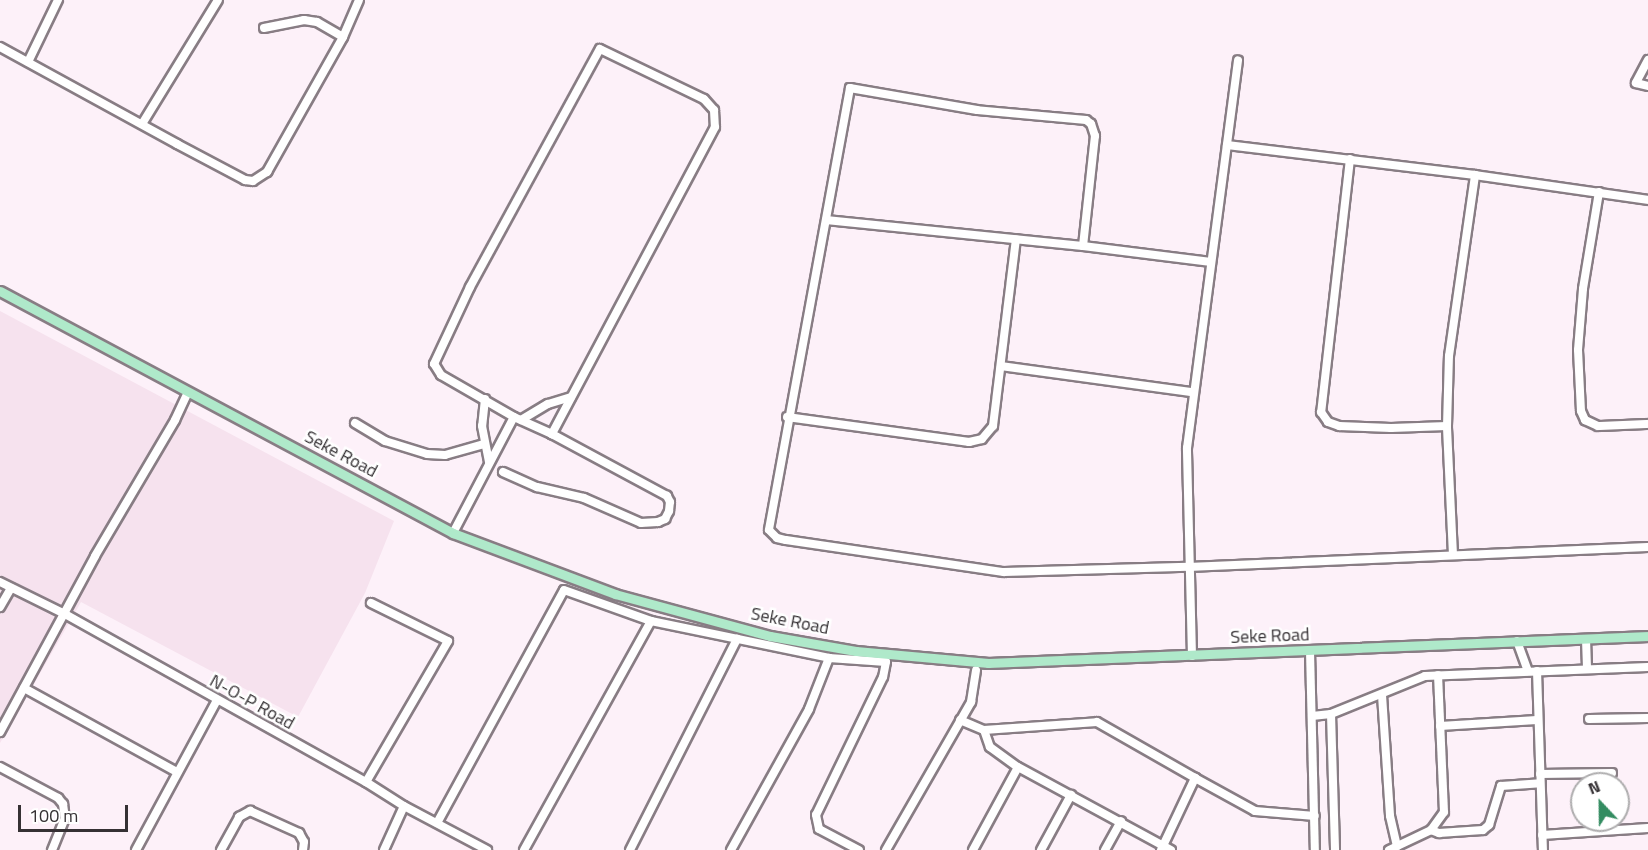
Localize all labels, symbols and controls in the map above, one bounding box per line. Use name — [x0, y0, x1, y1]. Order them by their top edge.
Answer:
street label: Seke Road — [301, 426, 381, 482]
street label: Seke Road — [749, 603, 831, 639]
street label: Seke Road — [1230, 624, 1310, 648]
street label: N-O-P Road — [206, 670, 298, 734]
north arrow — [1570, 772, 1630, 832]
text: N — [1584, 774, 1604, 800]
scale bar — [21, 793, 130, 831]
text: 100 m — [29, 802, 78, 829]

